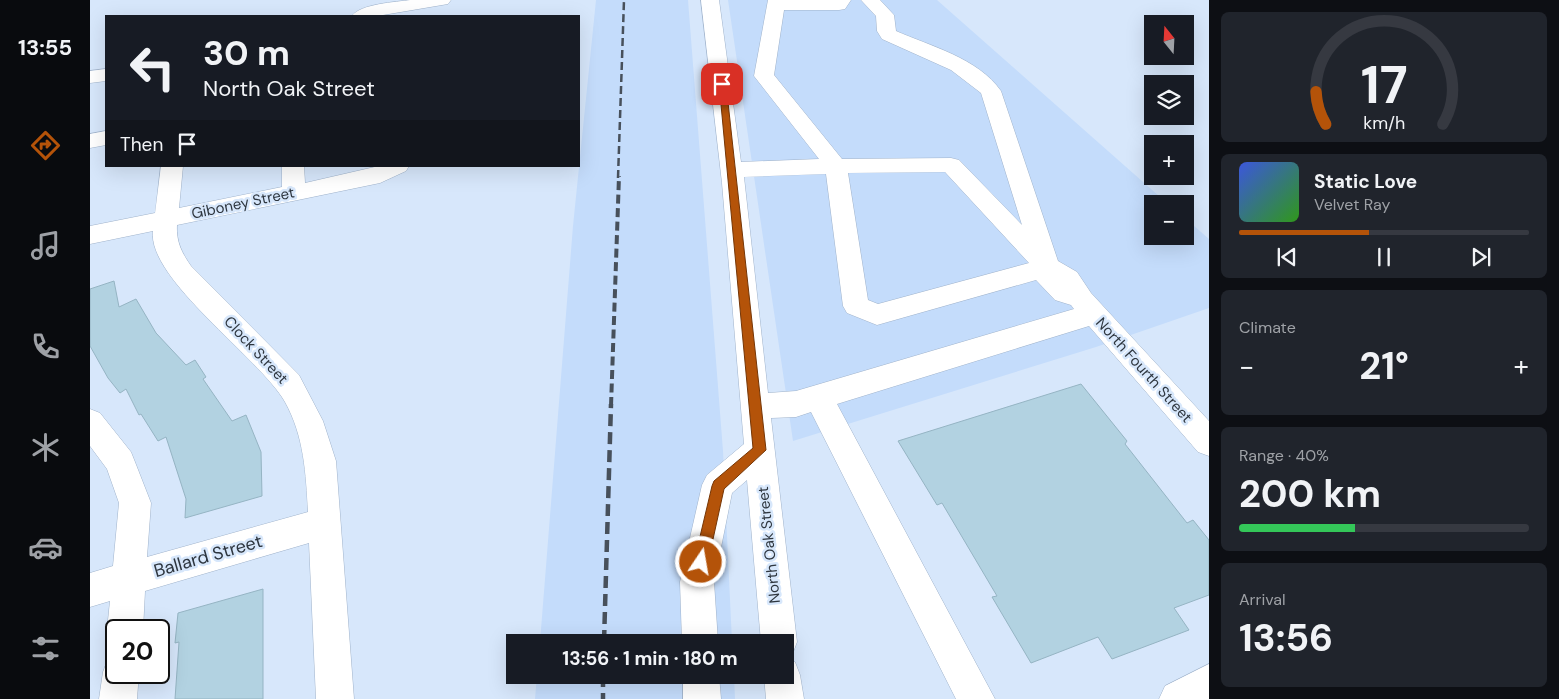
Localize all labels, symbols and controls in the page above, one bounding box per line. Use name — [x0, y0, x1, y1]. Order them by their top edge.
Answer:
north arrow — [1144, 15, 1194, 65]
map controls — [1144, 15, 1194, 245]
text: 30 m — [203, 30, 290, 76]
text: 13:55 — [18, 33, 72, 62]
icon: left — [120, 35, 185, 100]
text: 17 — [1361, 51, 1407, 119]
pin — [701, 63, 743, 105]
icon: arrive — [708, 70, 736, 98]
text: North Oak Street — [203, 74, 375, 103]
button: layers — [1144, 75, 1194, 125]
text: km/h — [1363, 111, 1405, 135]
icon: directions — [28, 128, 63, 163]
icon: arrive — [173, 130, 201, 158]
text: Then — [120, 132, 163, 157]
button: + — [1144, 135, 1194, 185]
text: Static Love — [1314, 169, 1417, 194]
street label: Giboney Street — [190, 182, 297, 224]
text: Velvet Ray — [1314, 194, 1390, 215]
button: − — [1144, 195, 1194, 245]
icon: music — [28, 228, 63, 263]
icon: previous — [1273, 243, 1301, 271]
icon: pause — [1370, 243, 1398, 271]
icon: next — [1467, 243, 1495, 271]
street label: Clock Street — [219, 312, 293, 388]
street label: North Fourth Street — [1091, 313, 1197, 427]
text: Climate — [1239, 317, 1296, 338]
icon: phone — [28, 329, 63, 364]
text: 21° — [1359, 341, 1409, 391]
text: − — [1239, 348, 1254, 385]
text: + — [1514, 348, 1529, 385]
icon: climate — [28, 430, 63, 465]
text: Range · 40% — [1239, 445, 1329, 466]
text: 200 km — [1239, 469, 1381, 519]
street label: North Oak Street — [753, 486, 785, 604]
street label: Ballard Street — [151, 529, 265, 583]
icon: car — [28, 530, 63, 565]
position arrow — [674, 535, 726, 587]
text: Arrival — [1239, 589, 1286, 610]
text: 13:56 — [1239, 613, 1333, 663]
speed limit sign: 20 — [105, 619, 170, 684]
icon: filters — [28, 631, 63, 666]
text: 13:56 · 1 min · 180 m — [562, 646, 738, 671]

